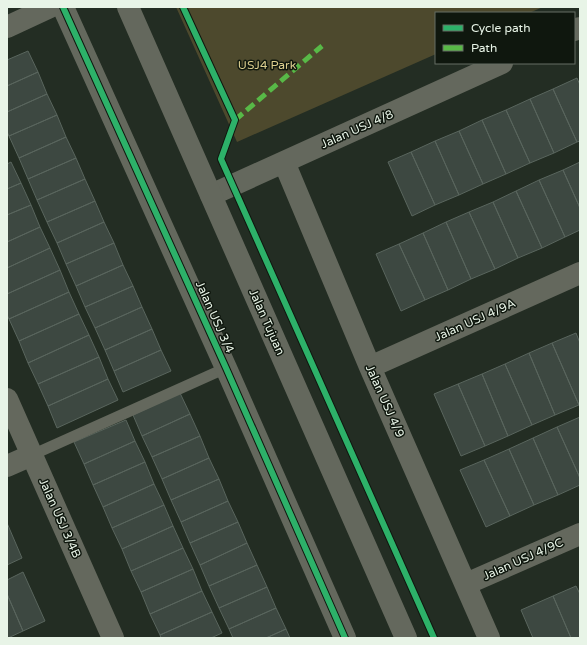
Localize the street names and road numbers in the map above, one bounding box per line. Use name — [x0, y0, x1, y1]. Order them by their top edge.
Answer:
street label: Jalan USJ 4/8 — [319, 107, 395, 151]
street label: Jalan USJ 3/4 — [193, 279, 237, 356]
street label: Jalan Tujuan — [246, 287, 288, 357]
street label: Jalan USJ 4/9A — [432, 296, 518, 344]
street label: Jalan USJ 4/9 — [363, 362, 407, 440]
street label: Jalan USJ 3/4B — [36, 476, 84, 560]
street label: Jalan USJ 4/9C — [481, 535, 565, 583]

